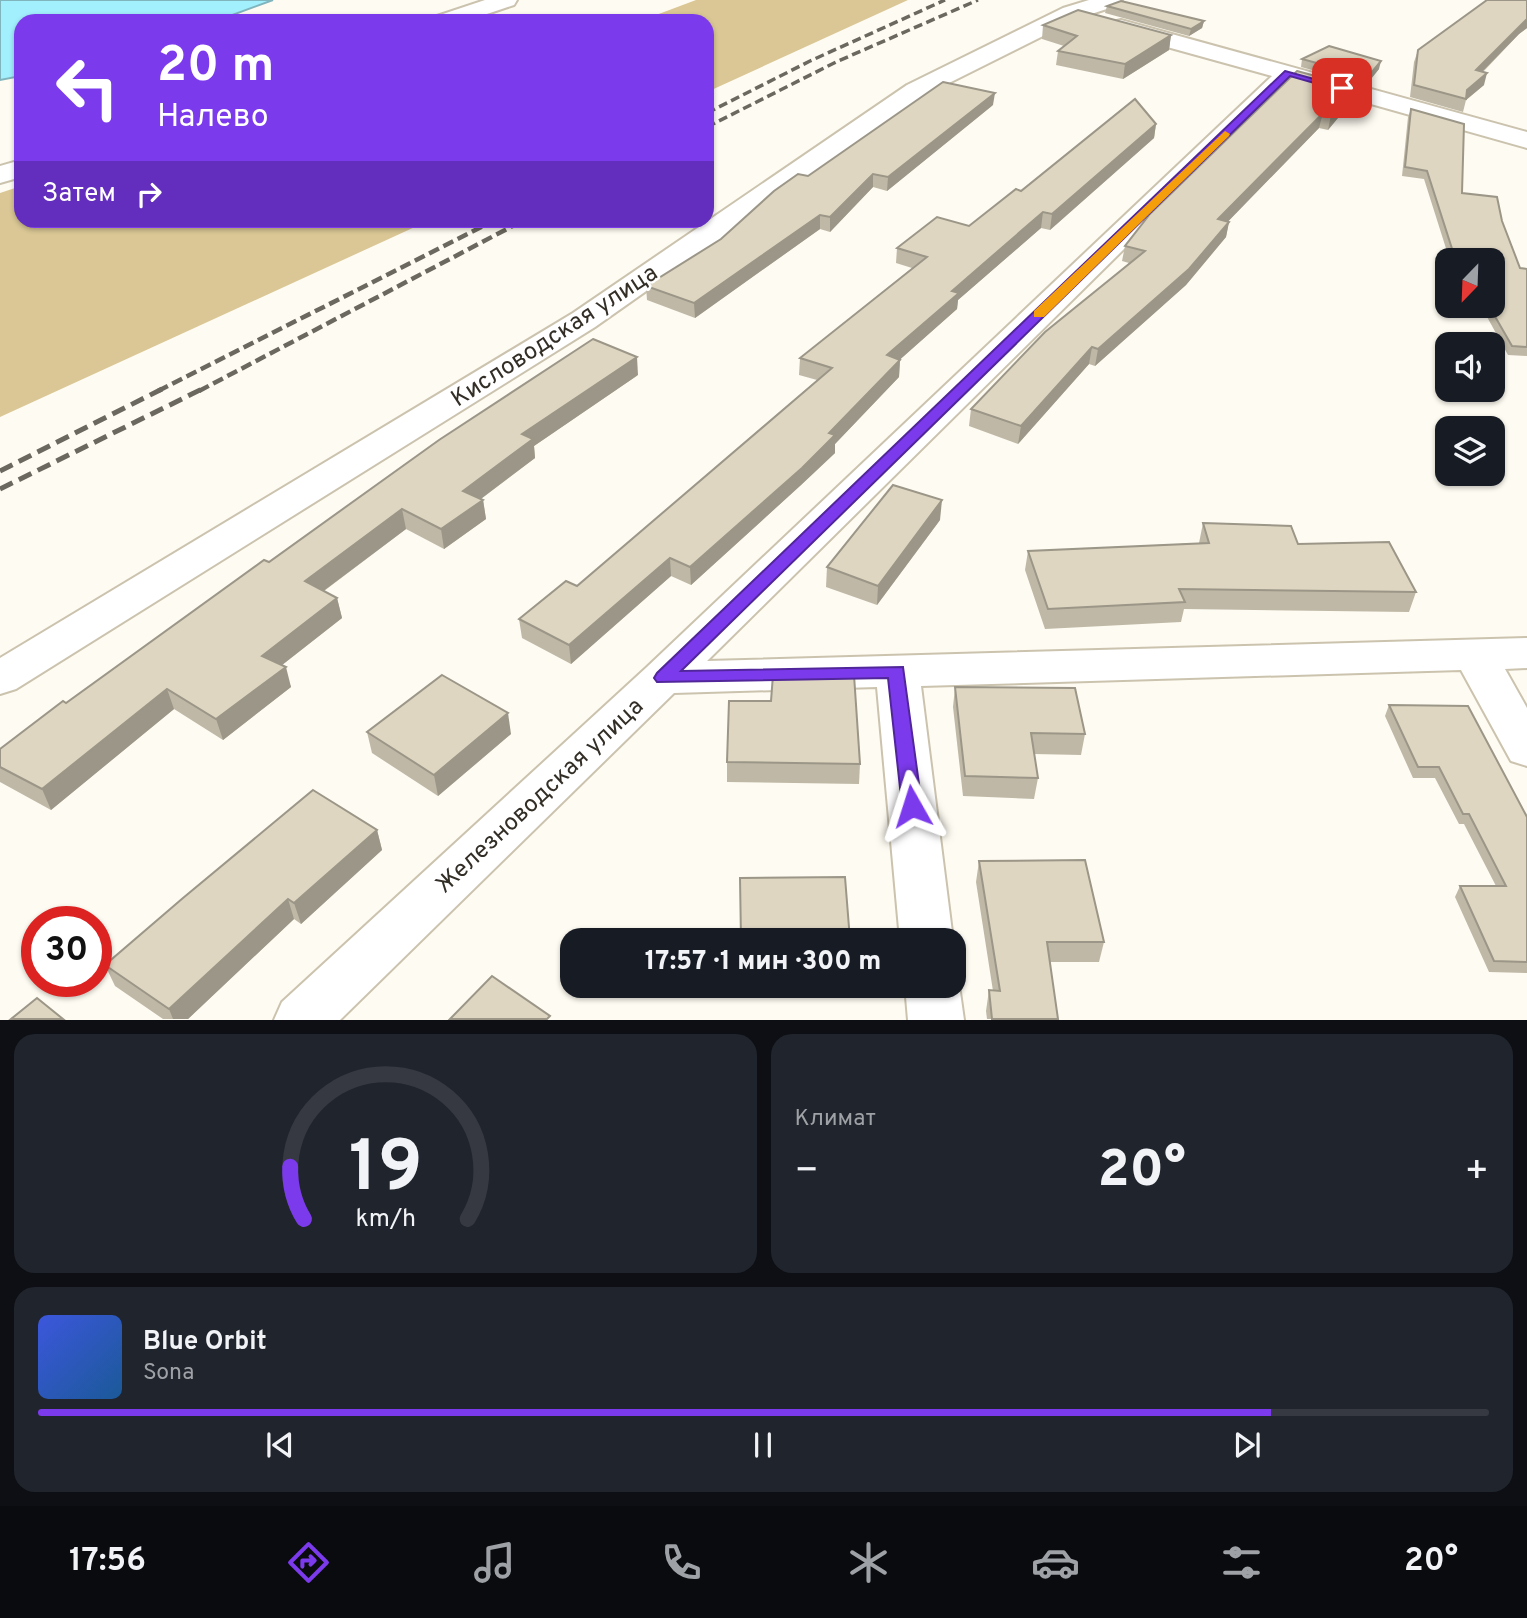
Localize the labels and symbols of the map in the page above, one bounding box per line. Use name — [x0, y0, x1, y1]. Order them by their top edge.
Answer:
pin — [1312, 58, 1372, 118]
north arrow — [1435, 248, 1505, 318]
street label: Кисловодская улица — [446, 259, 664, 415]
street label: Железноводская улица — [430, 692, 651, 901]
position arrow — [875, 769, 949, 843]
speed limit sign: 30 — [21, 906, 112, 997]

